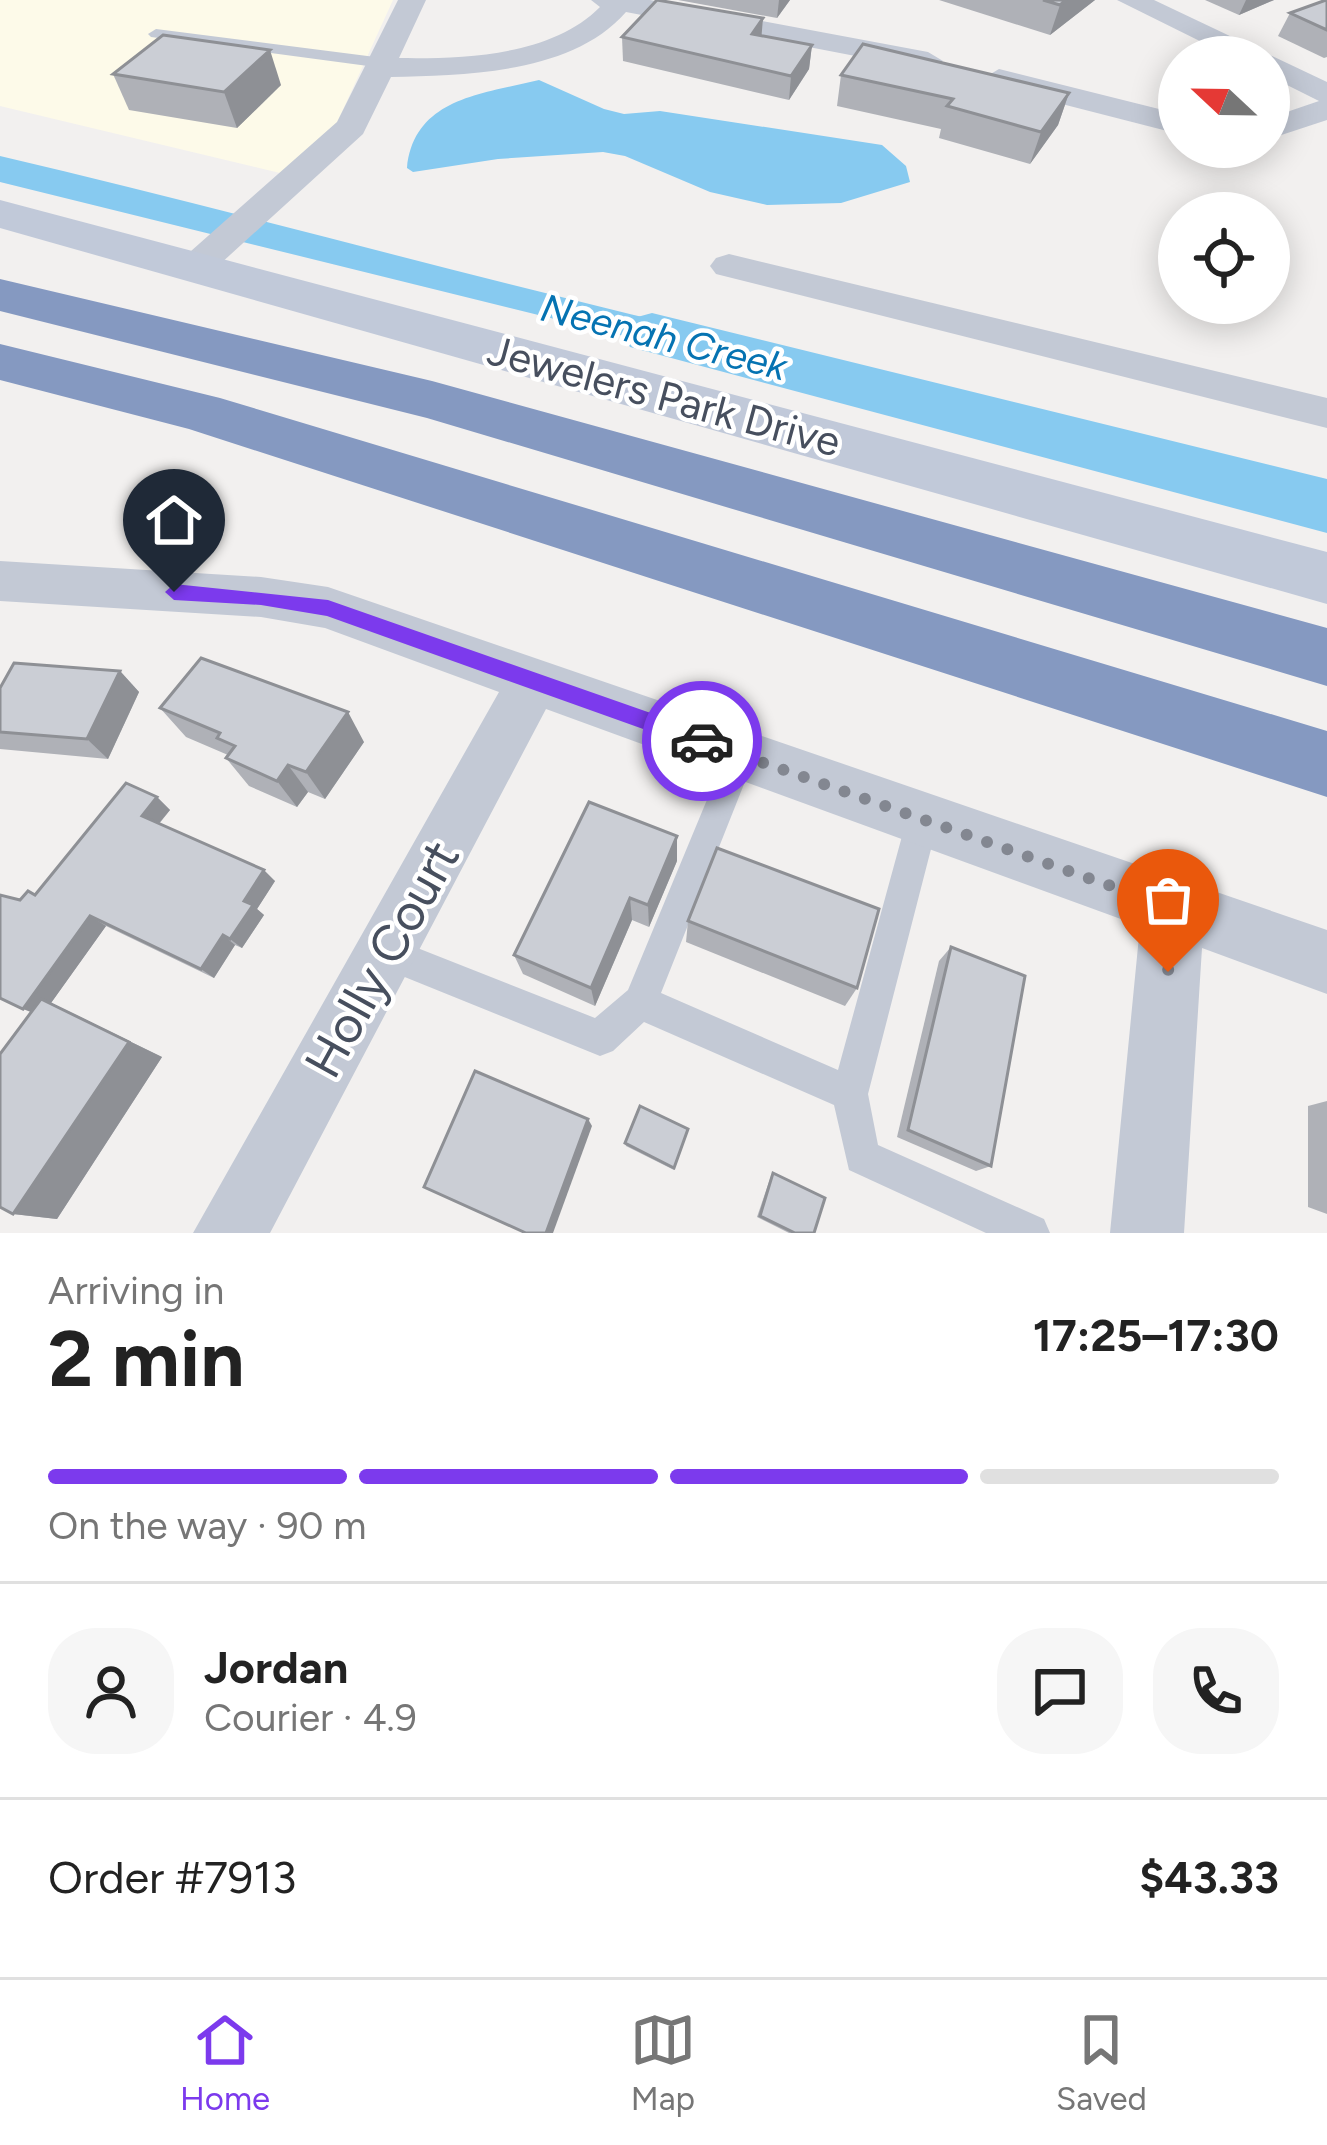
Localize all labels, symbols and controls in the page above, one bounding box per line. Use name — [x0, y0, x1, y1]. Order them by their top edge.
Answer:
north arrow — [1158, 36, 1290, 168]
map controls — [1158, 36, 1290, 324]
button: locate — [1158, 192, 1290, 324]
water label: Neenah Creek — [536, 284, 793, 391]
street label: Jewelers Park Drive — [482, 324, 846, 468]
pin — [123, 469, 225, 592]
icon: home — [141, 487, 207, 553]
courier — [642, 681, 762, 801]
icon: car — [669, 708, 735, 774]
street label: Holly Court — [292, 830, 472, 1088]
pin — [1117, 849, 1219, 972]
icon: bag — [1135, 867, 1201, 933]
text: Arriving in — [48, 1267, 224, 1314]
text: 17:25–17:30 — [1033, 1308, 1279, 1362]
text: 2 min — [48, 1312, 244, 1406]
text: On the way · 90 m — [48, 1502, 366, 1549]
button: person — [48, 1628, 174, 1754]
button: chat — [997, 1628, 1123, 1754]
button: phone — [1153, 1628, 1279, 1754]
text: Jordan — [204, 1640, 348, 1694]
text: Courier · 4.9 — [204, 1694, 417, 1741]
text: Order #7913 — [48, 1850, 296, 1904]
text: $43.33 — [1139, 1850, 1279, 1904]
tab: Home — [180, 2007, 270, 2118]
tab: Map — [630, 2007, 696, 2118]
tab: Saved — [1056, 2007, 1147, 2118]

